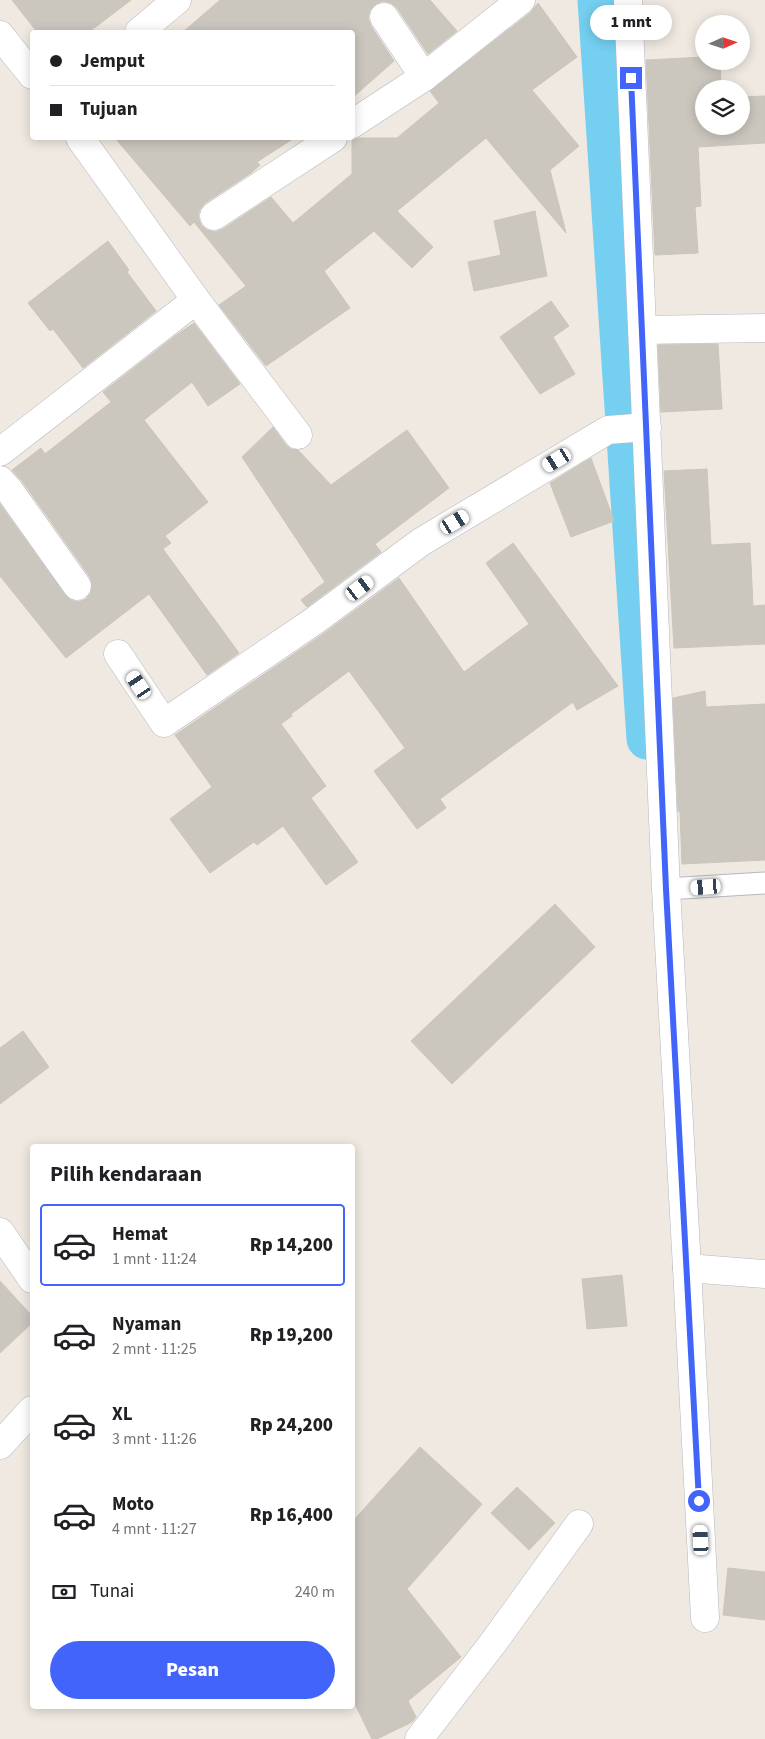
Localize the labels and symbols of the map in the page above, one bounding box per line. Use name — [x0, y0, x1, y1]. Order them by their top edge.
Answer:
callout: 1 mnt — [590, 5, 672, 40]
north arrow — [695, 15, 750, 70]
route end — [620, 67, 642, 89]
car — [540, 446, 573, 474]
car — [438, 508, 471, 536]
car — [343, 573, 376, 603]
car — [124, 668, 153, 702]
car — [690, 878, 721, 896]
route start — [688, 1490, 710, 1512]
car — [692, 1525, 709, 1555]

